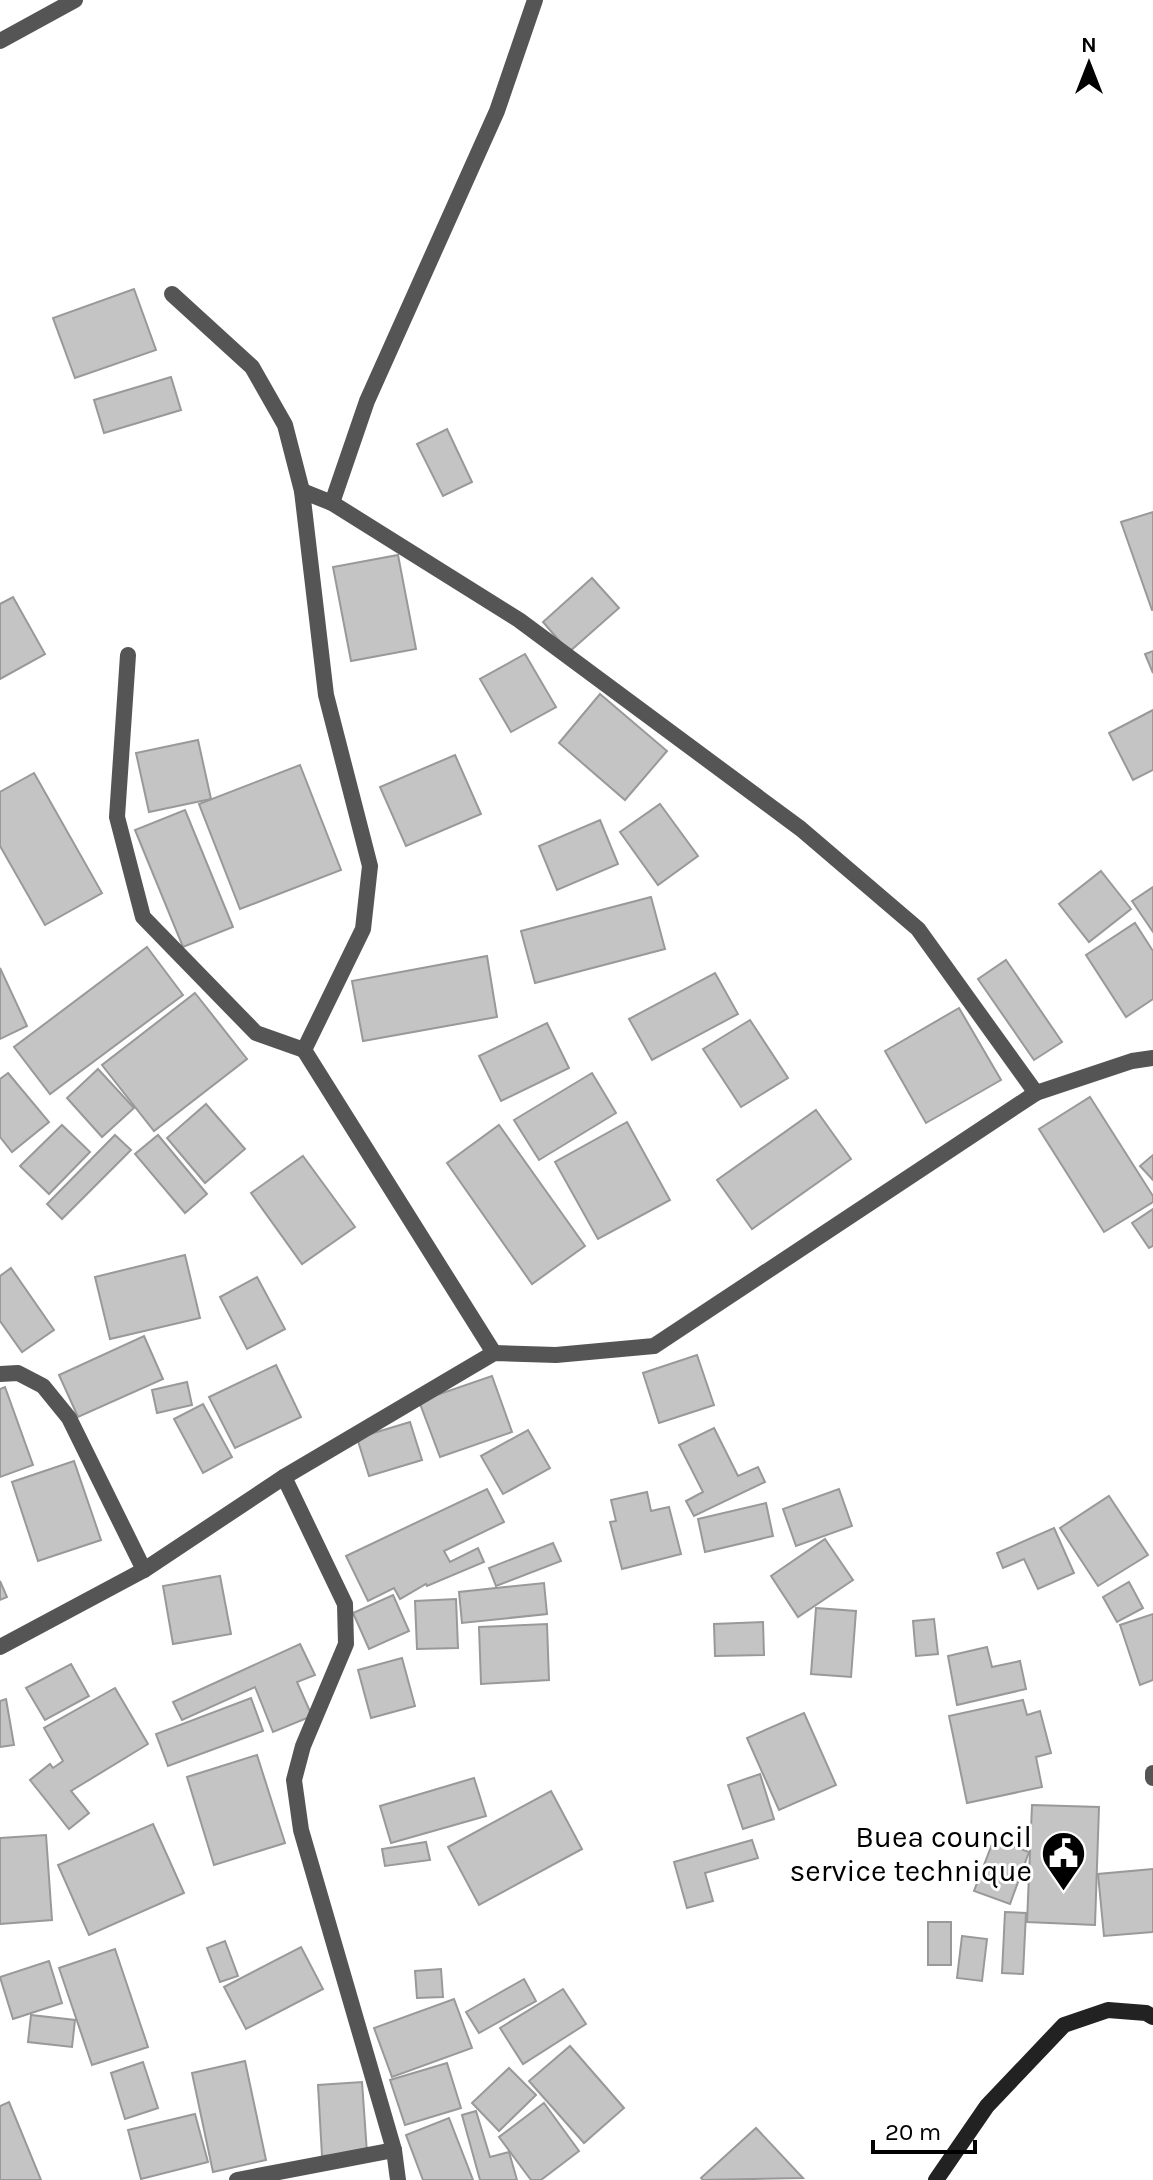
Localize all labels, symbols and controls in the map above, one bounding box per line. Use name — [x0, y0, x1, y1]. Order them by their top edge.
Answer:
north arrow — [1049, 24, 1129, 104]
text: N — [1081, 32, 1097, 58]
place label: Buea council service technique — [790, 1819, 1032, 1889]
public building icon: Buea council service technique — [1039, 1830, 1087, 1893]
scale bar — [873, 2104, 975, 2154]
text: 20 m — [885, 2118, 941, 2146]

